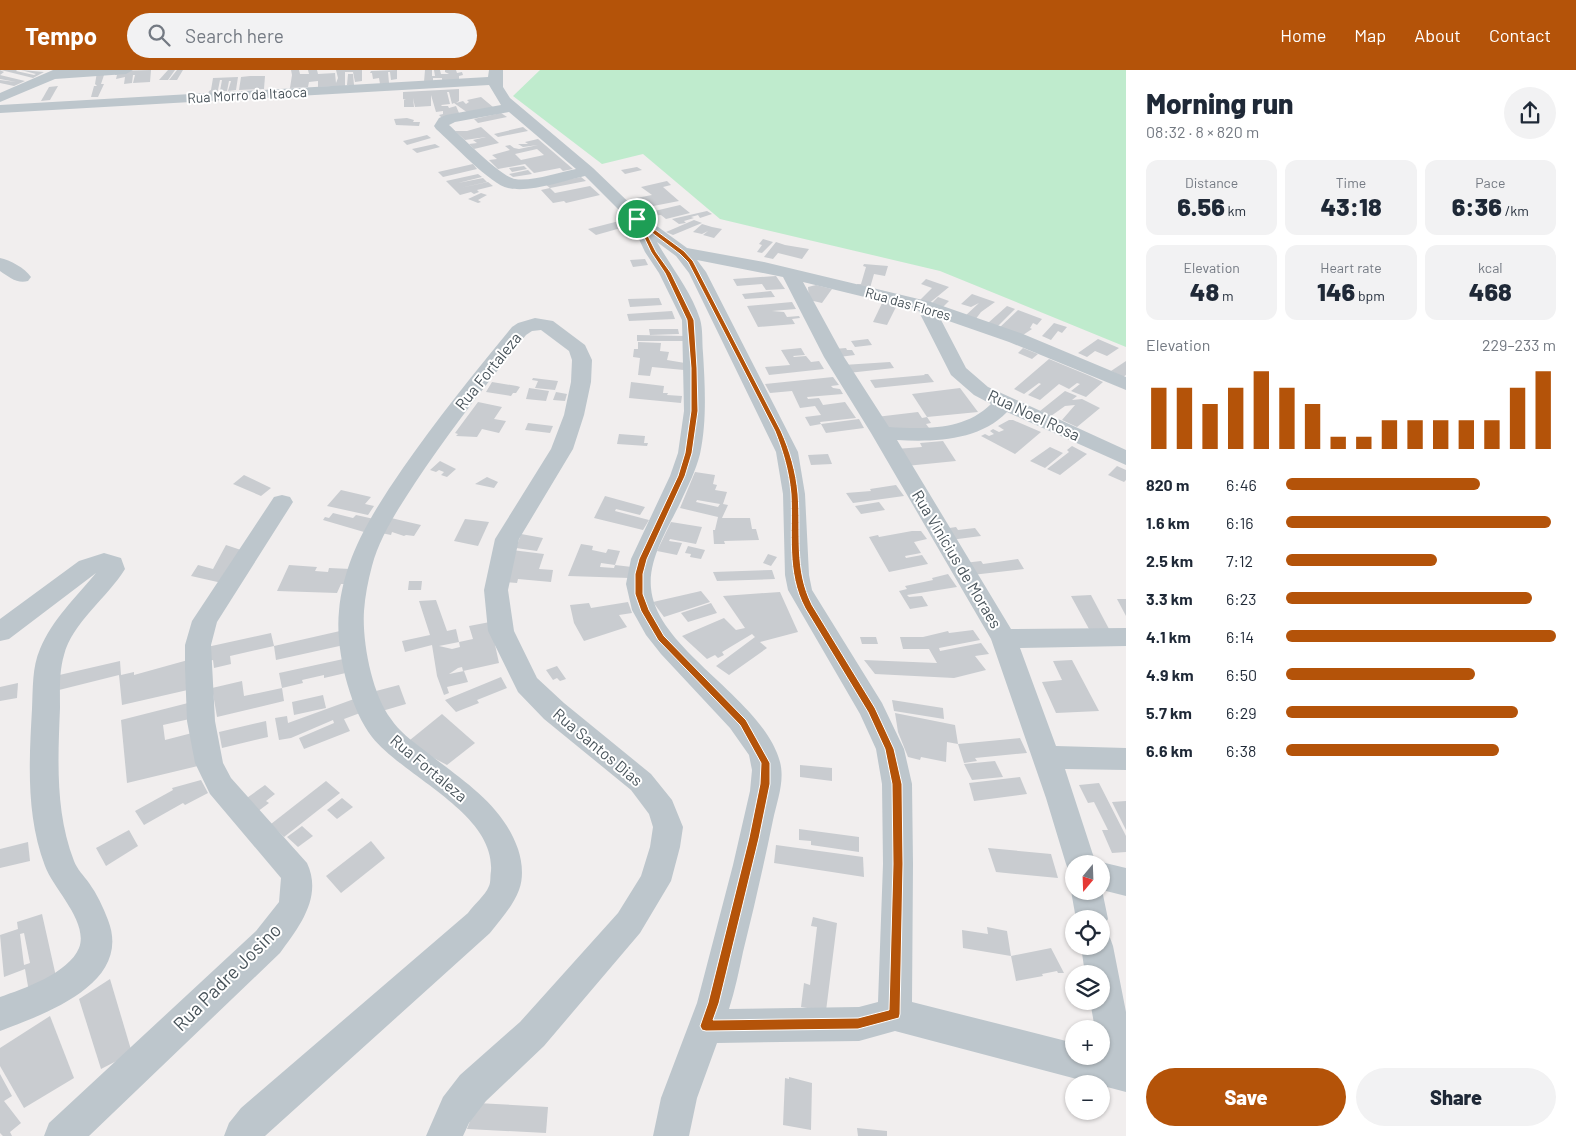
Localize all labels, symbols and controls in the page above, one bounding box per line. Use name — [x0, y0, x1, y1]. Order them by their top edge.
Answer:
search box — [127, 13, 477, 58]
text: Tempo — [25, 21, 97, 50]
icon: search — [145, 21, 173, 49]
text: Search here — [185, 24, 284, 47]
text: Home — [1280, 24, 1326, 46]
text: Map — [1354, 24, 1386, 46]
text: About — [1414, 24, 1461, 46]
text: Contact — [1489, 24, 1551, 46]
street label: Rua Morro da Itaoca — [187, 83, 307, 106]
text: Morning run — [1146, 86, 1294, 120]
button: share — [1504, 87, 1556, 139]
text: 08:32 · 8 × 820 m — [1146, 122, 1259, 141]
text: Distance — [1185, 174, 1238, 191]
text: Time — [1336, 174, 1366, 191]
text: Pace — [1475, 174, 1505, 191]
text: 6.56 — [1177, 191, 1225, 221]
text: 43:18 — [1320, 191, 1382, 221]
text: 6:36 — [1452, 191, 1502, 221]
pin — [616, 198, 658, 240]
text: km — [1225, 202, 1246, 219]
text: /km — [1502, 202, 1529, 219]
icon: arrive — [623, 205, 651, 233]
text: Elevation — [1183, 259, 1240, 276]
text: Heart rate — [1320, 259, 1382, 276]
text: kcal — [1478, 259, 1503, 276]
text: 48 — [1190, 276, 1219, 306]
text: 146 — [1317, 276, 1355, 306]
text: 468 — [1469, 276, 1512, 306]
street label: Rua das Flores — [863, 283, 953, 324]
text: m — [1219, 287, 1234, 304]
text: bpm — [1355, 287, 1385, 304]
street label: Rua Fortaleza — [451, 328, 525, 413]
text: Elevation — [1146, 335, 1210, 354]
text: 229–233 m — [1482, 335, 1556, 354]
street label: Rua Noel Rosa — [985, 385, 1083, 444]
text: 820 m — [1146, 475, 1189, 494]
text: 6:46 — [1226, 475, 1257, 494]
street label: Rua Vinícius de Moraes — [909, 486, 1006, 631]
text: 1.6 km — [1146, 513, 1190, 532]
text: 6:16 — [1226, 513, 1254, 532]
text: 2.5 km — [1146, 551, 1193, 570]
text: 7:12 — [1226, 551, 1253, 570]
text: 3.3 km — [1146, 589, 1193, 608]
text: 6:23 — [1226, 589, 1256, 608]
text: 4.1 km — [1146, 627, 1191, 646]
text: 6:14 — [1226, 627, 1254, 646]
text: 4.9 km — [1146, 665, 1194, 684]
text: 6:50 — [1226, 665, 1257, 684]
text: 5.7 km — [1146, 703, 1192, 722]
text: 6:29 — [1226, 703, 1257, 722]
street label: Rua Santos Dias — [550, 704, 647, 790]
street label: Rua Fortaleza — [387, 730, 472, 805]
text: 6.6 km — [1146, 741, 1193, 760]
text: 6:38 — [1226, 741, 1256, 760]
north arrow — [1065, 855, 1110, 900]
map controls — [1065, 855, 1110, 1120]
button: locate — [1065, 910, 1110, 955]
street label: Rua Padre Josino — [168, 918, 285, 1035]
button: layers — [1065, 965, 1110, 1010]
button: + — [1065, 1020, 1110, 1065]
button: Save — [1146, 1068, 1346, 1126]
button: Share — [1356, 1068, 1556, 1126]
button: − — [1065, 1075, 1110, 1120]

